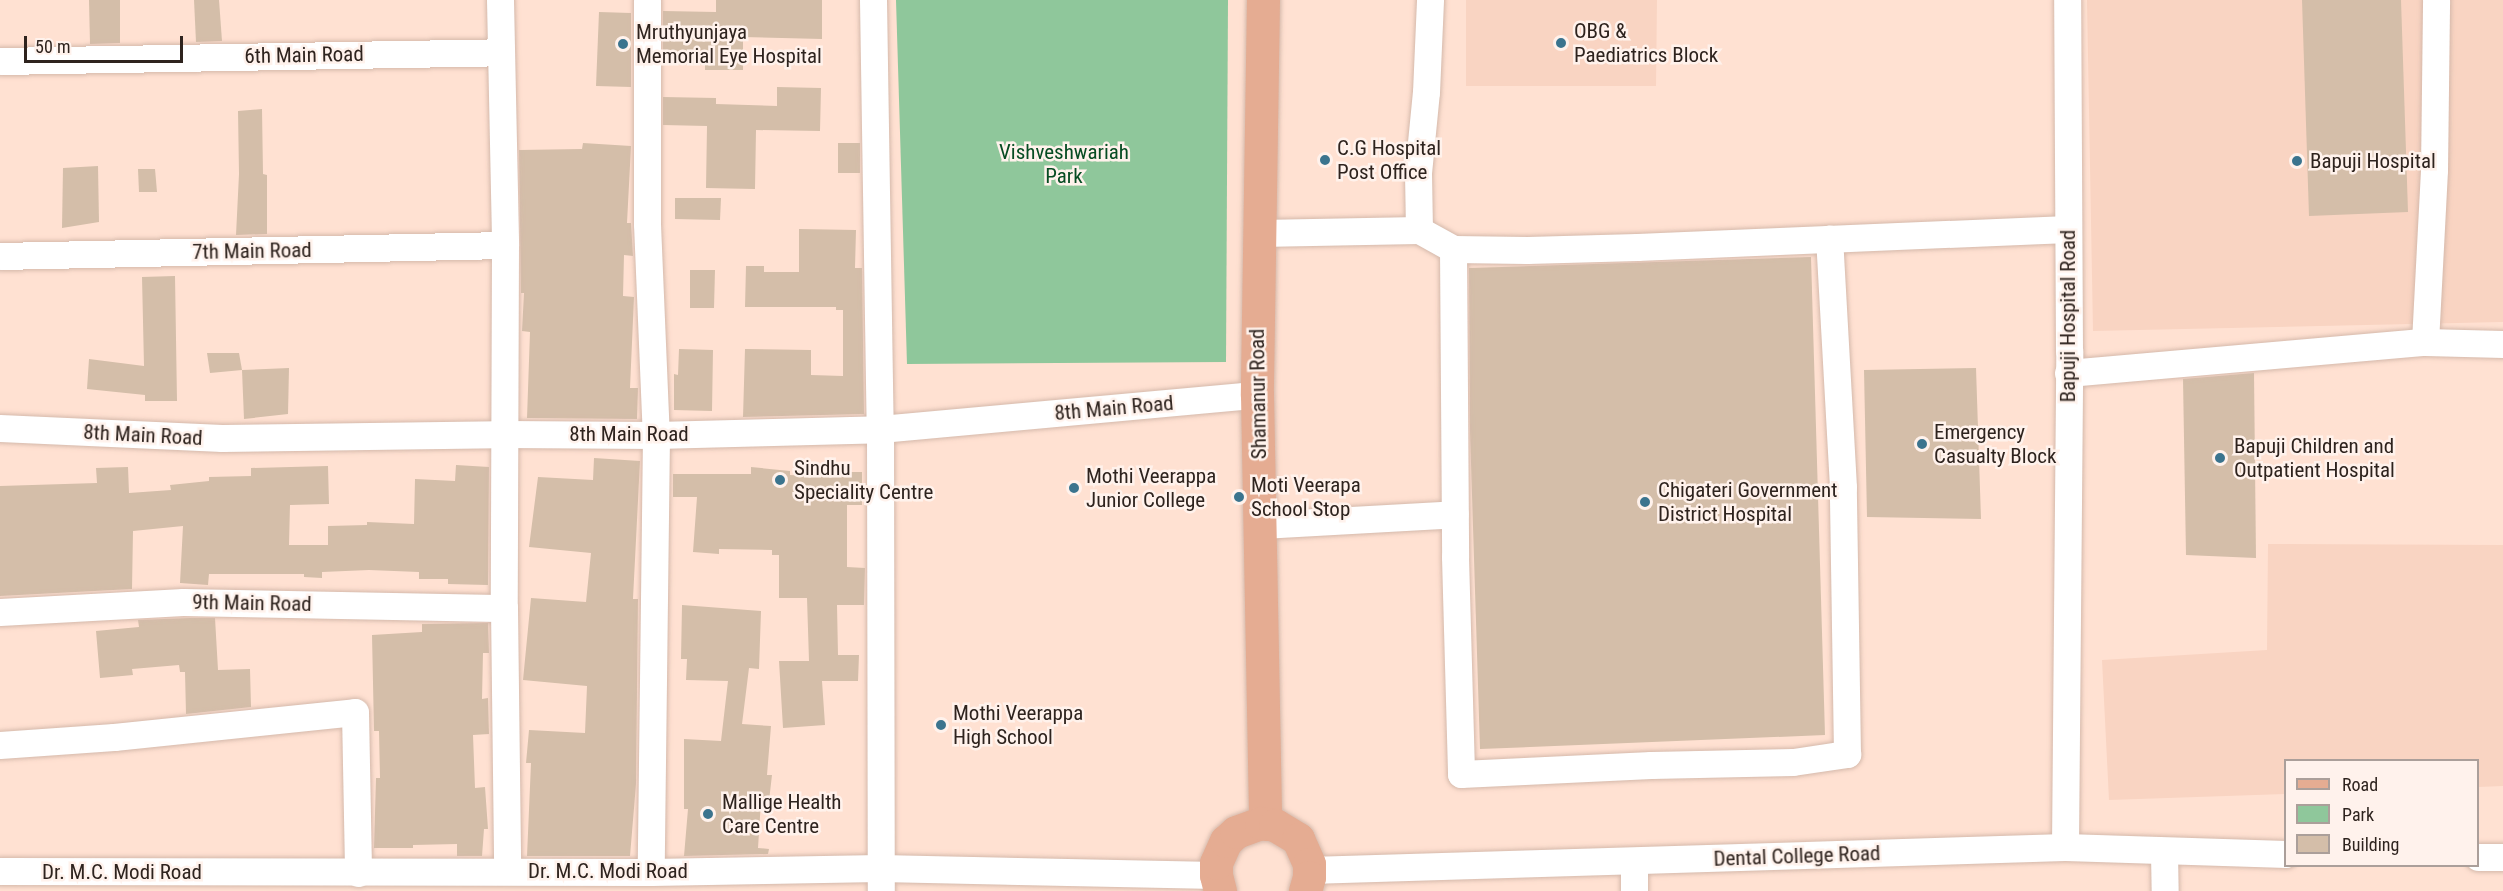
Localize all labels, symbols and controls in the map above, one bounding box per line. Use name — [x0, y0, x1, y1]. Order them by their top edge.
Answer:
place label: OBG & Paediatrics Block — [1574, 18, 1718, 68]
place label: Mruthyunjaya Memorial Eye Hospital — [636, 19, 822, 69]
scale bar — [27, 24, 186, 62]
marker: OBG & Paediatrics Block — [1552, 34, 1570, 52]
marker: Mruthyunjaya Memorial Eye Hospital — [614, 35, 632, 53]
text: 50 m — [35, 36, 70, 57]
street label: 6th Main Road — [244, 41, 364, 69]
place label: C.G Hospital Post Office — [1337, 135, 1441, 185]
park label: Vishveshwariah Park — [999, 139, 1129, 189]
place label: Bapuji Hospital — [2310, 148, 2436, 174]
marker: Bapuji Hospital — [2288, 152, 2306, 170]
marker: C.G Hospital Post Office — [1318, 153, 1332, 167]
street label: Bapuji Hospital Road — [2055, 230, 2081, 402]
street label: 7th Main Road — [192, 237, 312, 265]
street label: Shamanur Road — [1244, 328, 1272, 460]
street label: 8th Main Road — [1053, 390, 1175, 426]
street label: 8th Main Road — [83, 419, 203, 451]
place label: Emergency Casualty Block — [1934, 419, 2056, 469]
street label: 8th Main Road — [569, 421, 689, 447]
place label: Bapuji Children and Outpatient Hospital — [2234, 433, 2395, 483]
marker: Emergency Casualty Block — [1915, 437, 1929, 451]
marker: Bapuji Children and Outpatient Hospital — [2211, 449, 2229, 467]
place label: Sindhu Speciality Centre — [794, 455, 933, 505]
place label: Mothi Veerappa Junior College — [1086, 463, 1216, 513]
marker: Sindhu Speciality Centre — [771, 471, 789, 489]
place label: Moti Veerapa School Stop — [1251, 472, 1361, 522]
place label: Chigateri Government District Hospital — [1658, 477, 1837, 527]
marker: Mothi Veerappa Junior College — [1067, 481, 1081, 495]
marker: Moti Veerapa School Stop — [1232, 490, 1246, 504]
marker: Chigateri Government District Hospital — [1636, 493, 1654, 511]
street label: 9th Main Road — [192, 589, 312, 617]
place label: Mothi Veerappa High School — [953, 700, 1083, 750]
marker: Mothi Veerappa High School — [934, 718, 948, 732]
legend — [2284, 759, 2479, 867]
text: Road — [2342, 774, 2378, 795]
place label: Mallige Health Care Centre — [722, 789, 841, 839]
text: Park — [2342, 804, 2374, 825]
marker: Mallige Health Care Centre — [699, 805, 717, 823]
text: Building — [2342, 834, 2399, 855]
street label: Dental College Road — [1713, 840, 1881, 872]
street label: Dr. M.C. Modi Road — [528, 858, 688, 884]
street label: Dr. M.C. Modi Road — [42, 859, 202, 885]

